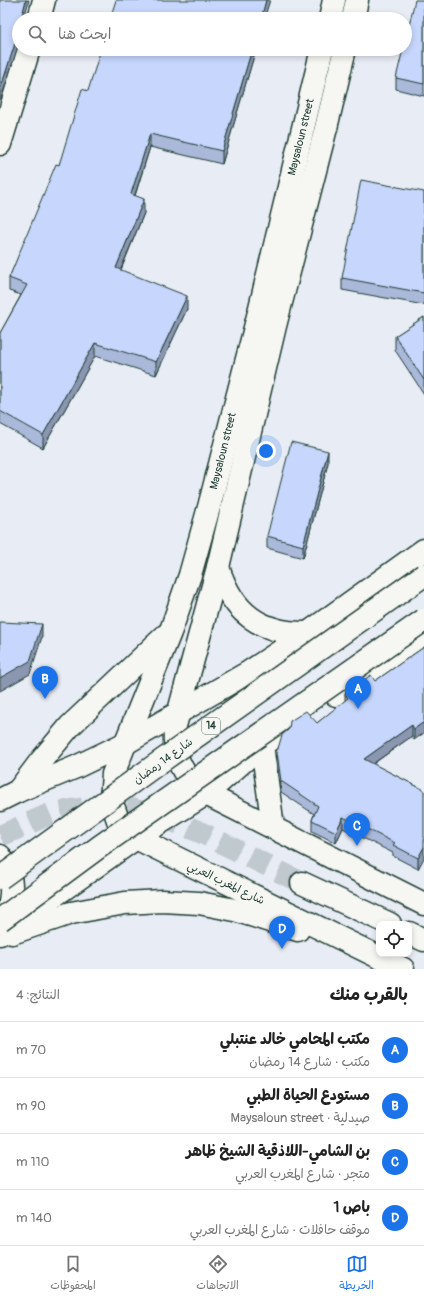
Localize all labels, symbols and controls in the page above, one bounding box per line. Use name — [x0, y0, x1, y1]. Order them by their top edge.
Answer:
search box — [12, 12, 412, 56]
icon: search — [26, 23, 48, 45]
text: ابحث هنا — [58, 25, 111, 44]
street label: Maysaloun street — [285, 97, 317, 177]
street label: Maysaloun street — [207, 411, 239, 491]
your location — [256, 441, 276, 461]
pin: B — [32, 666, 58, 699]
pin: A — [345, 676, 371, 709]
road number: 14 — [202, 718, 220, 734]
street label: شارع 14 رمضان — [131, 735, 196, 788]
pin: C — [344, 813, 370, 846]
street label: شارع المغرب العربي — [184, 859, 267, 911]
pin: D — [269, 916, 295, 949]
map controls — [376, 921, 412, 957]
button: locate — [376, 921, 412, 957]
text: بالقرب منك — [330, 984, 408, 1005]
text: النتائج: 4 — [16, 987, 60, 1003]
text: مكتب المحامي خالد عنتبلي — [220, 1030, 370, 1049]
text: 70 m — [16, 1042, 46, 1058]
text: A — [391, 1042, 399, 1058]
text: مكتب · شارع 14 رمضان — [249, 1054, 370, 1070]
text: مستودع الحياة الطبي — [246, 1086, 370, 1105]
text: 90 m — [16, 1098, 46, 1114]
text: B — [391, 1098, 399, 1114]
text: صيدلية · Maysaloun street — [231, 1110, 370, 1126]
text: بن الشامي-اللاذقية الشيخ ظاهر — [186, 1142, 370, 1161]
text: 110 m — [16, 1154, 49, 1170]
text: C — [391, 1154, 399, 1170]
text: متجر · شارع المغرب العربي — [235, 1166, 370, 1182]
text: باص 1 — [334, 1198, 370, 1217]
text: 140 m — [16, 1210, 52, 1226]
text: D — [391, 1210, 399, 1226]
text: موقف حافلات · شارع المغرب العربي — [190, 1222, 370, 1238]
tab: المحفوظات — [50, 1253, 96, 1295]
tab: الاتجاهات — [196, 1253, 239, 1295]
tab: الخريطة — [339, 1253, 374, 1295]

